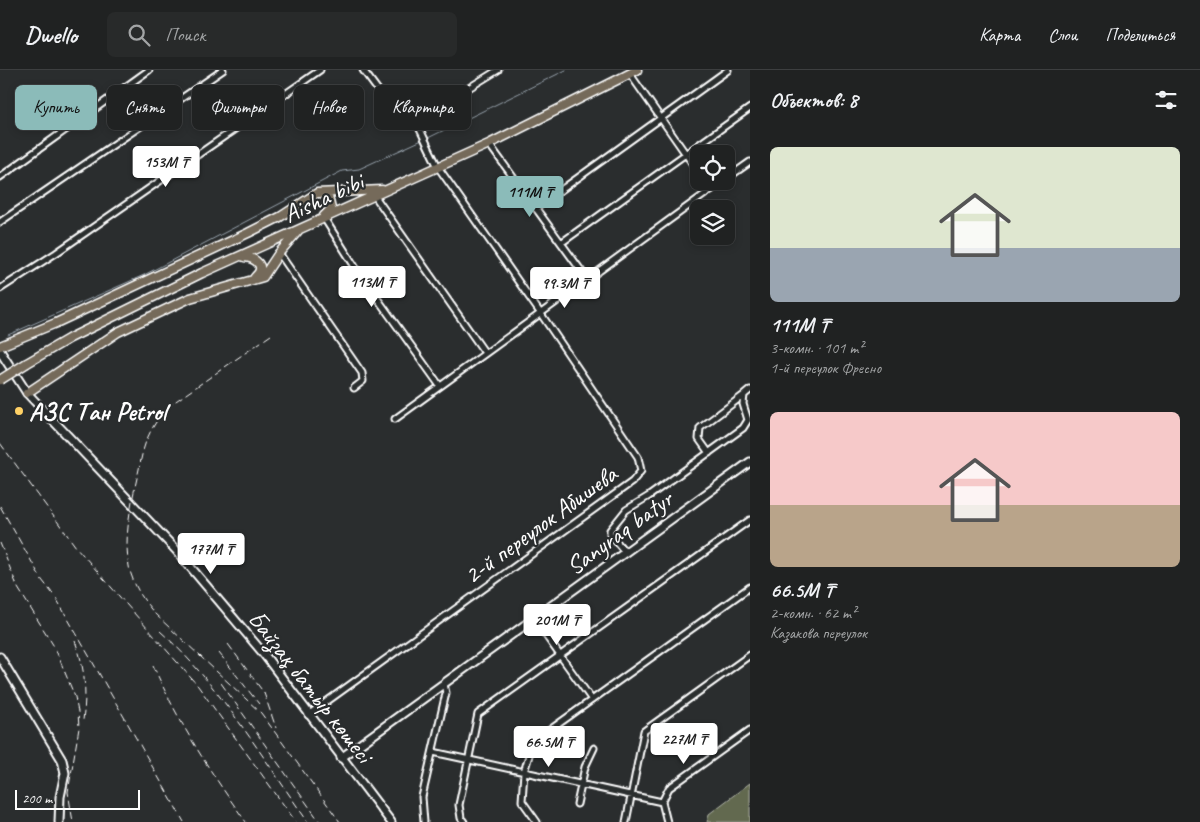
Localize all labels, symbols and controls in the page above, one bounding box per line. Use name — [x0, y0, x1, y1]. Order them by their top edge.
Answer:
search box — [107, 12, 457, 57]
text: Dwello — [25, 20, 77, 50]
icon: search — [125, 21, 153, 49]
text: Поиск — [165, 23, 205, 47]
text: Карта — [979, 24, 1020, 46]
text: Слои — [1048, 24, 1077, 46]
text: Поделиться — [1105, 24, 1175, 46]
chip: Купить — [15, 85, 97, 130]
chip: Снять — [107, 85, 182, 130]
chip: Фильтры — [192, 85, 284, 130]
chip: Новое — [294, 85, 364, 130]
chip: Квартира — [374, 85, 471, 130]
icon: filters — [1152, 86, 1180, 114]
text: Объектов: 8 — [770, 87, 858, 113]
map controls — [690, 145, 735, 245]
button: locate — [690, 145, 735, 190]
pin: 153M ₸ — [125, 146, 207, 188]
text: 153M ₸ — [144, 152, 188, 172]
street label: Aisha bibi — [278, 164, 371, 230]
pin: 111M ₸ — [489, 176, 571, 218]
icon: home — [930, 180, 1020, 270]
text: 111M ₸ — [508, 182, 552, 202]
button: layers — [690, 200, 735, 245]
pin: 113M ₸ — [331, 266, 413, 308]
pin: 99.3M ₸ — [519, 266, 611, 309]
text: 113M ₸ — [350, 272, 394, 292]
text: 99.3M ₸ — [541, 273, 589, 293]
text: 111M ₸ — [770, 312, 829, 338]
text: 3-комн. · 101 m² — [770, 338, 863, 358]
text: 1-й переулок Фресно — [770, 358, 881, 378]
place label: АЗС Тан Petrol — [29, 396, 171, 428]
marker: АЗС Тан Petrol — [13, 405, 25, 417]
icon: home — [930, 445, 1020, 535]
street label: 2-й переулок Абишева — [458, 457, 625, 591]
street label: Sanyraq batyr — [560, 482, 681, 582]
pin: 177M ₸ — [170, 532, 252, 575]
text: 177M ₸ — [189, 539, 233, 559]
text: 66.5M ₸ — [770, 577, 834, 603]
text: 2-комн. · 62 m² — [770, 603, 856, 623]
street label: Байзақ батыр көшесі — [240, 604, 382, 772]
pin: 201M ₸ — [516, 604, 598, 646]
text: 201M ₸ — [535, 610, 579, 630]
text: Казакова переулок — [770, 623, 867, 643]
pin: 227M ₸ — [643, 722, 725, 765]
pin: 66.5M ₸ — [503, 726, 595, 768]
text: 227M ₸ — [662, 729, 706, 749]
text: 66.5M ₸ — [525, 732, 573, 752]
scale bar — [15, 787, 140, 810]
text: 200 m — [22, 790, 52, 807]

